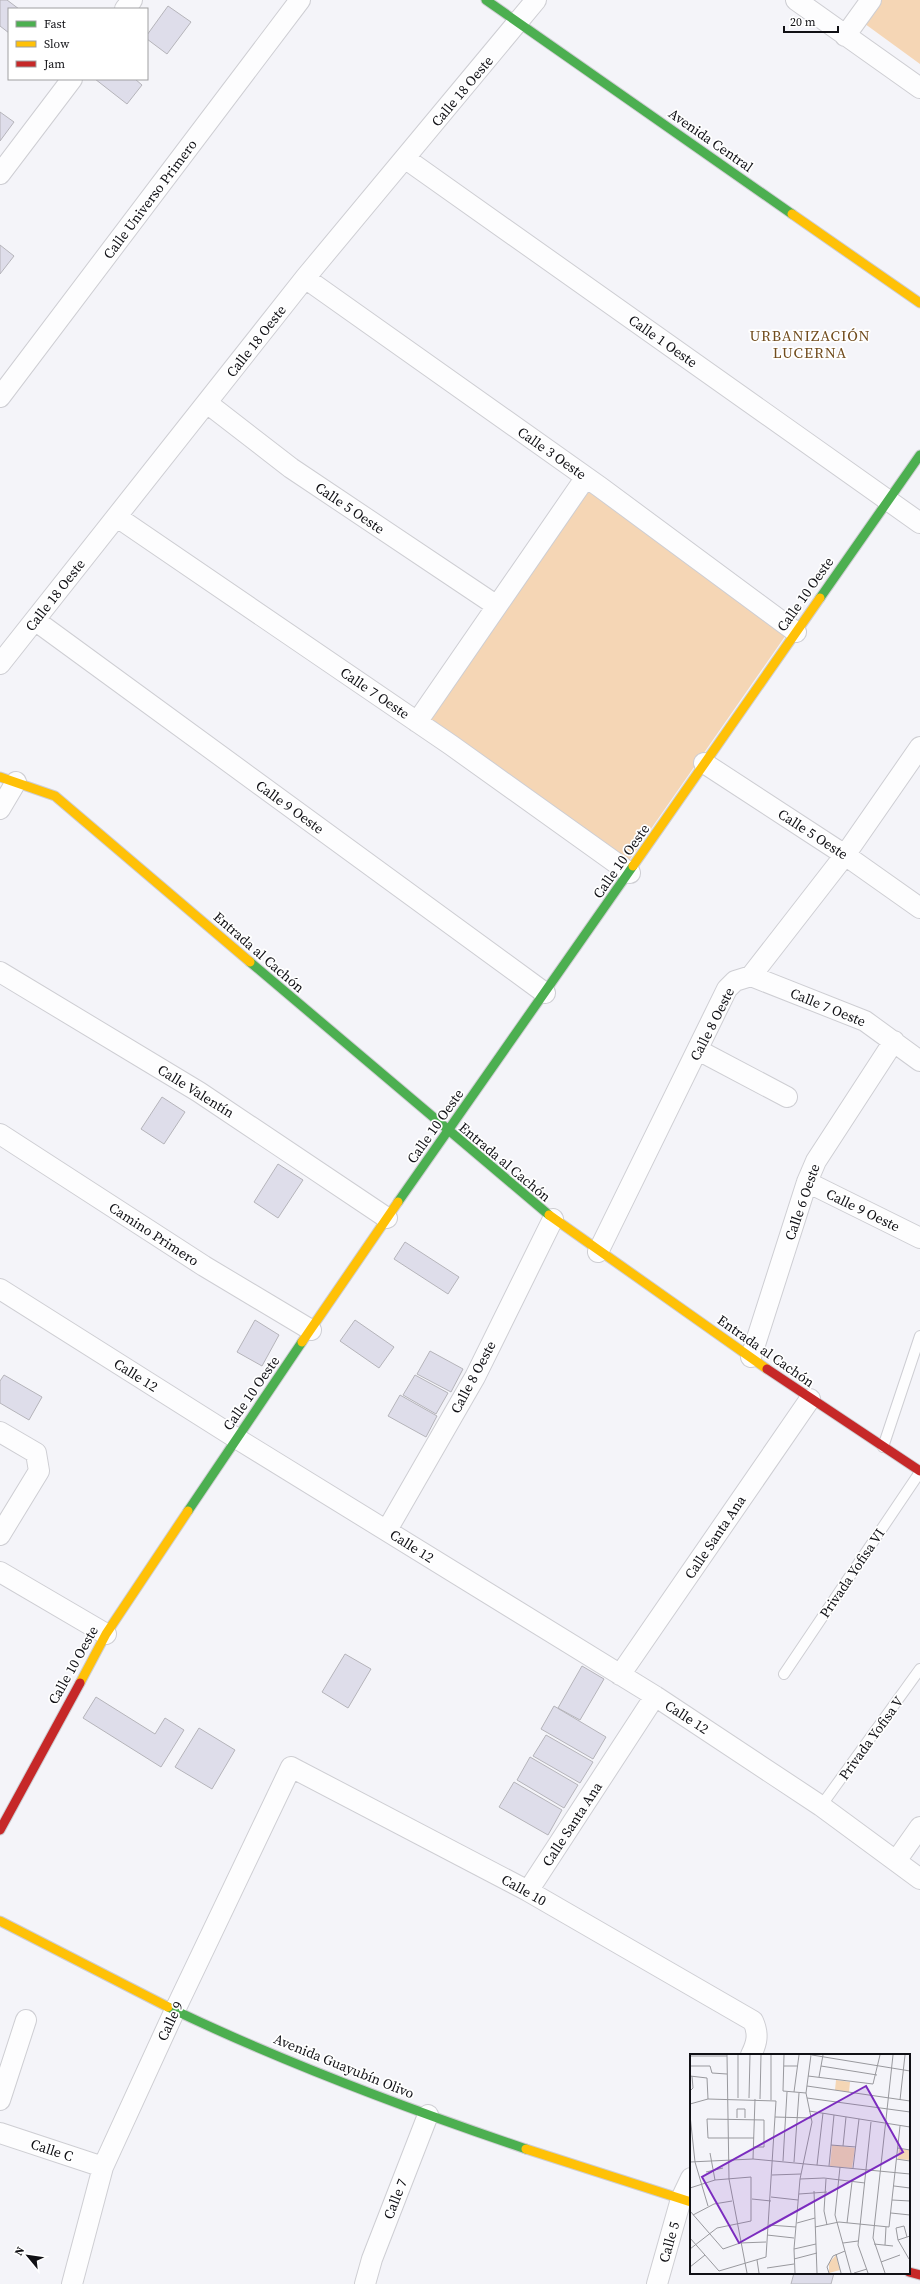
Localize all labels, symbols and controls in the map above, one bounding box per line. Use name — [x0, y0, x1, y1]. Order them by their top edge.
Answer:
legend — [8, 8, 148, 80]
scale bar — [784, 8, 838, 34]
text: 20 m — [790, 14, 816, 30]
text: Fast — [44, 16, 66, 32]
text: Slow — [44, 36, 70, 52]
street label: Calle 18 Oeste — [426, 51, 498, 131]
text: Jam — [43, 56, 65, 72]
street label: Avenida Central — [665, 103, 757, 177]
street label: Calle Universo Primero — [98, 135, 202, 263]
street label: Calle 18 Oeste — [221, 301, 291, 381]
street label: Calle 1 Oeste — [625, 310, 701, 372]
district label: URBANIZACIÓN LUCERNA — [749, 325, 871, 363]
street label: Calle 3 Oeste — [514, 422, 590, 484]
street label: Calle 5 Oeste — [311, 477, 389, 539]
street label: Calle 10 Oeste — [772, 553, 838, 635]
street label: Calle 18 Oeste — [20, 555, 90, 635]
street label: Calle 7 Oeste — [336, 662, 414, 724]
street label: Calle 9 Oeste — [252, 775, 328, 839]
street label: Calle 5 Oeste — [774, 804, 852, 864]
street label: Calle 10 Oeste — [588, 820, 654, 902]
street label: Entrada al Cachón — [209, 907, 309, 997]
street label: Calle 7 Oeste — [787, 983, 869, 1031]
street label: Calle 8 Oeste — [685, 984, 739, 1064]
street label: Calle Valentín — [154, 1060, 238, 1123]
street label: Calle 10 Oeste — [402, 1085, 468, 1167]
street label: Entrada al Cachón — [455, 1118, 556, 1207]
street label: Calle 6 Oeste — [780, 1161, 824, 1243]
street label: Calle 9 Oeste — [823, 1184, 903, 1236]
street label: Camino Primero — [105, 1197, 203, 1271]
street label: Entrada al Cachón — [713, 1310, 819, 1392]
street label: Calle 8 Oeste — [445, 1337, 501, 1417]
street label: Calle 10 Oeste — [218, 1352, 284, 1434]
street label: Calle 12 — [110, 1354, 162, 1396]
street label: Calle Santa Ana — [680, 1490, 751, 1583]
street label: Privada Yofisa VI — [815, 1524, 889, 1622]
street label: Calle 12 — [386, 1525, 438, 1567]
street label: Calle 10 Oeste — [43, 1622, 103, 1708]
street label: Privada Yofisa V — [834, 1692, 909, 1784]
street label: Calle 12 — [661, 1695, 713, 1739]
street label: Calle Santa Ana — [537, 1777, 607, 1870]
street label: Calle 10 — [498, 1869, 550, 1911]
street label: Calle 9 — [152, 1998, 188, 2044]
street label: Avenida Guayubín Olivo — [271, 2029, 417, 2103]
inset map — [690, 2054, 910, 2274]
street label: Calle C — [28, 2134, 76, 2166]
street label: Calle 7 — [378, 2176, 412, 2222]
street label: Calle 5 — [654, 2219, 684, 2265]
north arrow — [8, 2236, 48, 2276]
text: N — [11, 2244, 28, 2259]

